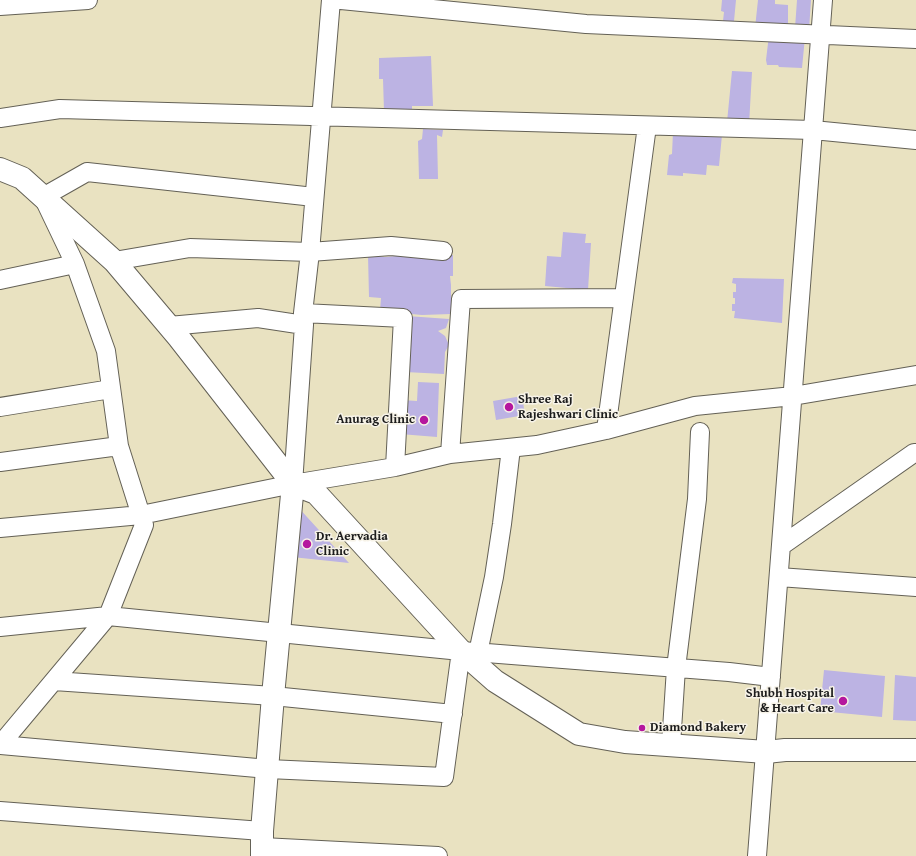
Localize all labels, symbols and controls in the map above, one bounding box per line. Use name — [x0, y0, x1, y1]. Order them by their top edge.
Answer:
place label: Shree Raj Rajeshwari Clinic — [518, 392, 618, 423]
marker: Shree Raj Rajeshwari Clinic — [503, 401, 515, 413]
place label: Anurag Clinic — [336, 412, 415, 428]
marker: Anurag Clinic — [418, 414, 430, 426]
place label: Dr. Aervadia Clinic — [316, 529, 388, 560]
marker: Dr. Aervadia Clinic — [301, 538, 313, 550]
place label: Shubh Hospital & Heart Care — [746, 686, 834, 717]
marker: Shubh Hospital & Heart Care — [837, 695, 849, 707]
place label: Diamond Bakery — [650, 720, 746, 736]
marker: Diamond Bakery — [637, 723, 647, 733]

